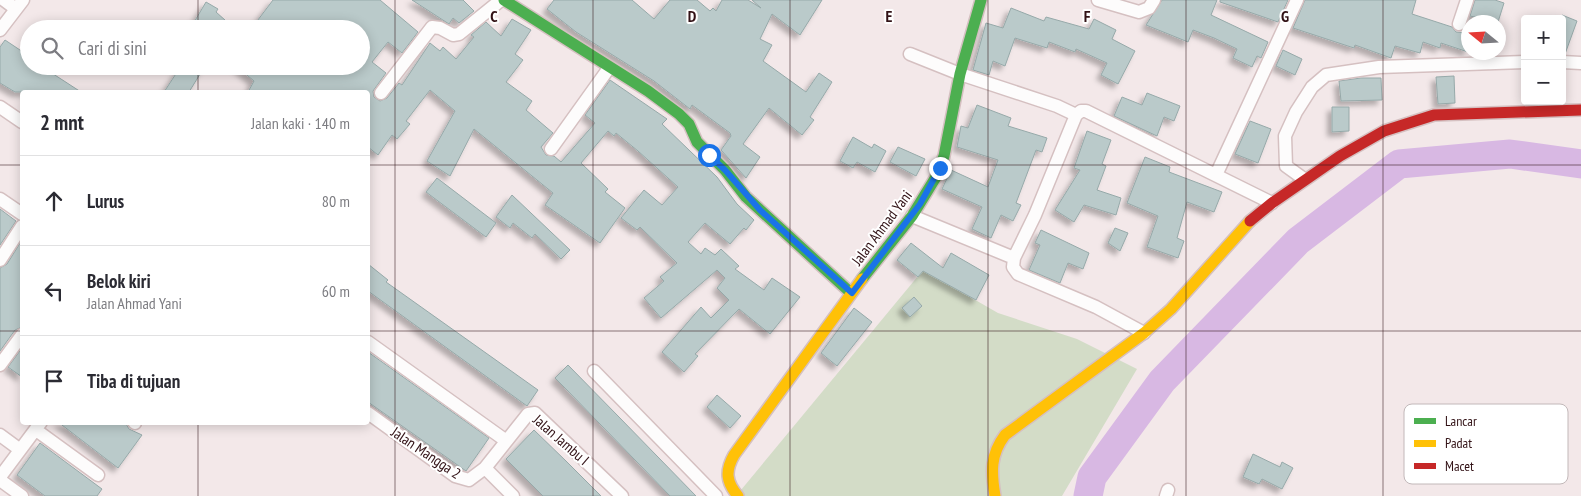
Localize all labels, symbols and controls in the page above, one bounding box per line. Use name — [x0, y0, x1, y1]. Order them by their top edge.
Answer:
text: C — [490, 6, 498, 26]
text: D — [688, 6, 697, 26]
text: E — [886, 6, 893, 26]
text: F — [1084, 6, 1091, 26]
text: G — [1281, 6, 1289, 26]
north arrow — [1461, 15, 1506, 60]
map controls — [1521, 15, 1566, 105]
button: + — [1521, 15, 1566, 60]
search box — [20, 20, 370, 75]
icon: search — [38, 34, 66, 62]
text: Cari di sini — [78, 36, 147, 60]
button: − — [1521, 60, 1566, 105]
text: 2 mnt — [40, 109, 84, 136]
text: Jalan kaki · 140 m — [251, 113, 350, 133]
route start — [698, 144, 721, 167]
route end — [929, 157, 952, 180]
street label: Jalan Ahmad Yani — [847, 186, 916, 270]
icon: ahead — [40, 187, 68, 215]
text: Lurus — [87, 189, 124, 213]
text: 80 m — [322, 191, 350, 211]
text: Belok kiri — [87, 269, 151, 293]
icon: left — [40, 277, 68, 305]
text: 60 m — [322, 281, 350, 301]
text: Jalan Ahmad Yani — [87, 293, 182, 313]
icon: arrive — [40, 367, 68, 395]
text: Tiba di tujuan — [87, 369, 180, 393]
legend — [1404, 404, 1568, 484]
street label: Jalan Jambu I — [529, 410, 593, 469]
text: Lancar — [1445, 412, 1477, 430]
street label: Jalan Mangga 2 — [387, 422, 465, 483]
text: Padat — [1445, 434, 1472, 452]
text: Macet — [1445, 457, 1474, 475]

